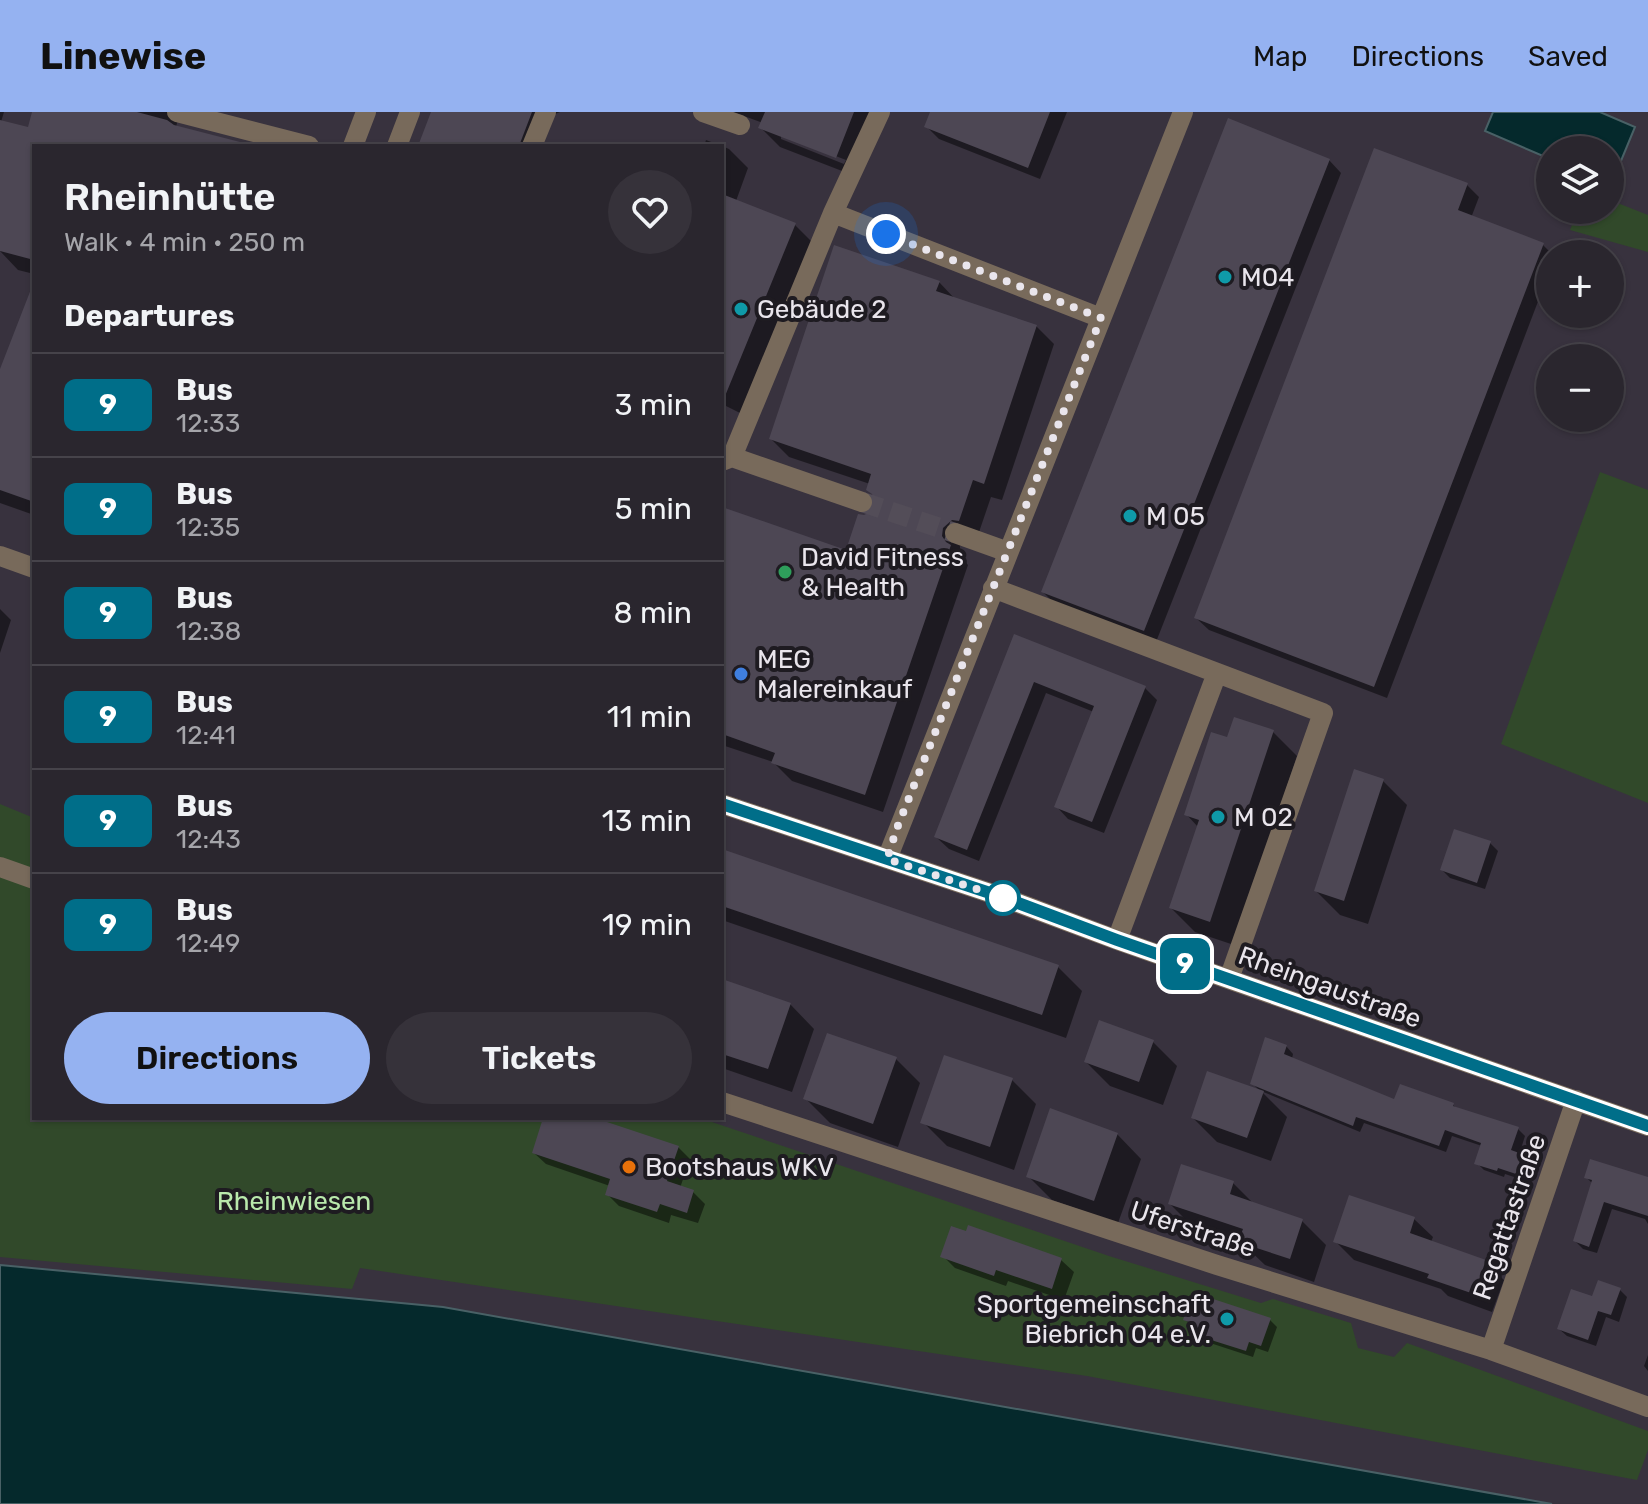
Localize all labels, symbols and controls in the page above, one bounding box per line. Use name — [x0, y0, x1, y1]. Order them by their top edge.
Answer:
text: Linewise — [40, 33, 206, 79]
text: Map — [1253, 40, 1307, 73]
text: Directions — [1351, 40, 1484, 73]
text: Saved — [1528, 40, 1608, 73]
map controls — [1536, 136, 1624, 432]
button: layers — [1536, 136, 1624, 224]
button: heart — [608, 170, 692, 254]
text: Rheinhütte — [64, 174, 275, 220]
your location — [866, 214, 906, 254]
text: Walk · 4 min · 250 m — [64, 227, 305, 258]
button: + — [1536, 240, 1624, 328]
place label: M04 — [1241, 262, 1294, 293]
marker: M04 — [1216, 268, 1234, 286]
place label: Gebäude 2 — [757, 294, 886, 325]
text: Departures — [64, 298, 235, 334]
marker: Gebäude 2 — [732, 300, 750, 318]
button: − — [1536, 344, 1624, 432]
text: Bus — [176, 372, 233, 408]
text: 3 min — [615, 387, 692, 423]
text: 9 — [99, 388, 117, 421]
text: 12:33 — [176, 408, 240, 439]
text: Bus — [176, 476, 233, 512]
text: 5 min — [615, 491, 692, 527]
text: 9 — [99, 492, 117, 525]
place label: M 05 — [1146, 501, 1205, 532]
marker: M 05 — [1121, 507, 1139, 525]
text: 12:35 — [176, 512, 240, 543]
place label: David Fitness & Health — [801, 542, 964, 603]
marker: David Fitness & Health — [776, 563, 794, 581]
text: Bus — [176, 580, 233, 616]
text: 8 min — [613, 595, 692, 631]
text: 9 — [99, 596, 117, 629]
text: 12:38 — [176, 616, 241, 647]
place label: MEG Malereinkauf — [757, 644, 912, 705]
marker: MEG Malereinkauf — [732, 665, 750, 683]
text: Bus — [176, 684, 233, 720]
text: 11 min — [607, 699, 692, 735]
text: 9 — [99, 700, 117, 733]
text: 12:41 — [176, 720, 236, 751]
text: Bus — [176, 788, 233, 824]
place label: M 02 — [1234, 802, 1293, 833]
text: 13 min — [602, 803, 692, 839]
text: 9 — [99, 804, 117, 837]
marker: M 02 — [1209, 808, 1227, 826]
text: 12:43 — [176, 824, 241, 855]
unlabelled marker — [986, 881, 1020, 915]
text: Bus — [176, 892, 233, 928]
text: 19 min — [602, 907, 692, 943]
text: 9 — [99, 908, 117, 941]
text: 12:49 — [176, 928, 240, 959]
line badge: 9 — [1159, 938, 1211, 990]
street label: Rheingaustraße — [1234, 940, 1425, 1035]
text: 9 — [1176, 947, 1194, 980]
button: Directions — [64, 1012, 370, 1104]
button: Tickets — [386, 1012, 692, 1104]
street label: Regattastraße — [1467, 1130, 1552, 1304]
place label: Bootshaus WKV — [645, 1152, 834, 1183]
marker: Bootshaus WKV — [620, 1158, 638, 1176]
park label: Rheinwiesen — [217, 1186, 371, 1217]
street label: Uferstraße — [1126, 1195, 1259, 1264]
place label: Sportgemeinschaft Biebrich 04 e.V. — [977, 1289, 1211, 1350]
marker: Sportgemeinschaft Biebrich 04 e.V. — [1218, 1310, 1236, 1328]

